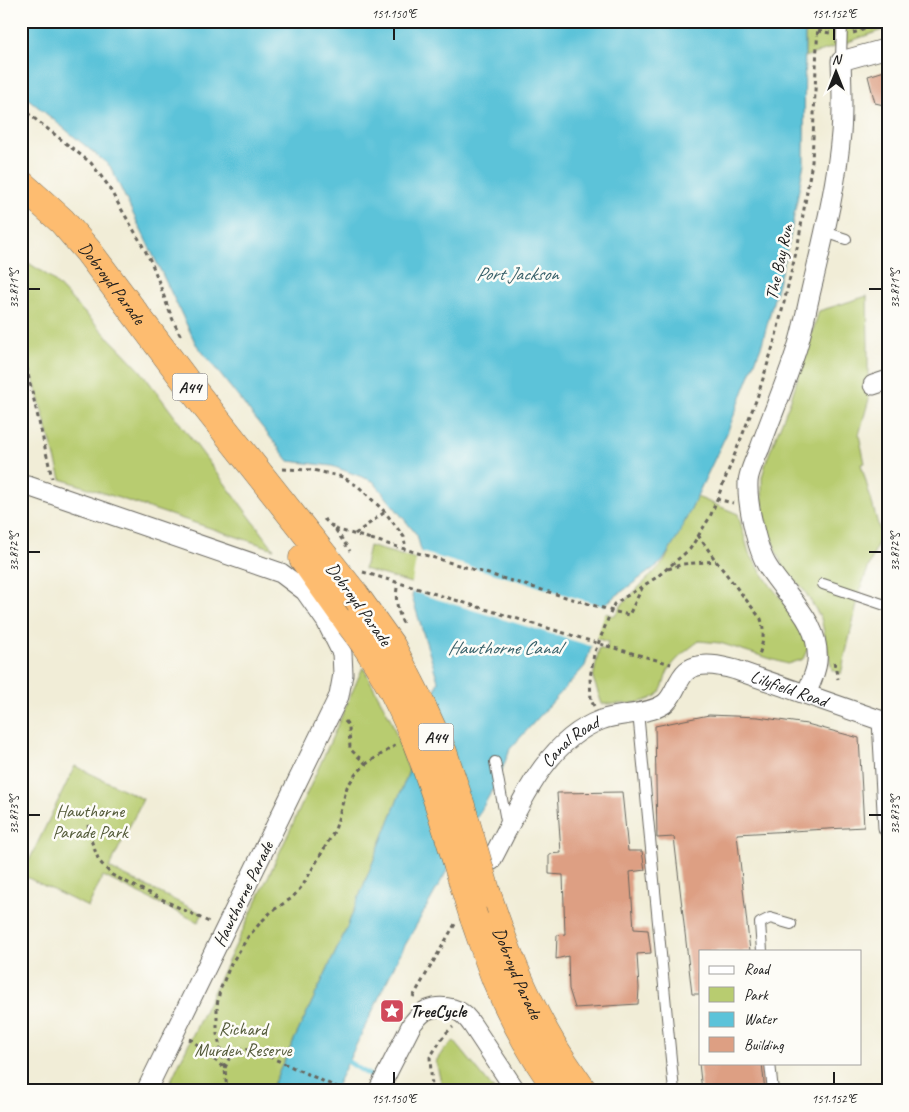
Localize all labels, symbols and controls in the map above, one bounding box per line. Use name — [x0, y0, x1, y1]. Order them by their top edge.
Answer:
text: 151.150°E — [372, 6, 418, 22]
text: 151.152°E — [812, 6, 858, 22]
north arrow — [812, 48, 862, 98]
text: N — [832, 51, 843, 68]
street label: The Bay Run — [760, 221, 798, 302]
street label: Dobroyd Parade — [74, 237, 151, 330]
water label: Port Jackson — [476, 262, 560, 286]
text: 33.871°S — [6, 268, 22, 308]
text: 33.871°S — [887, 268, 903, 308]
road number: A44 — [172, 374, 208, 401]
text: 33.872°S — [6, 531, 22, 571]
text: 33.872°S — [887, 531, 903, 571]
street label: Dobroyd Parade — [321, 558, 397, 651]
water label: Hawthorne Canal — [447, 636, 567, 660]
street label: Lilyfield Road — [748, 665, 833, 713]
street label: Canal Road — [536, 710, 605, 772]
road number: A44 — [418, 724, 454, 750]
text: 33.873°S — [6, 794, 22, 834]
text: 33.873°S — [887, 794, 903, 834]
park label: Hawthorne Parade Park — [52, 800, 129, 843]
street label: Hawthorne Parade — [208, 837, 278, 950]
street label: Dobroyd Parade — [488, 925, 547, 1024]
legend — [699, 950, 862, 1064]
text: Road — [744, 960, 771, 979]
text: Park — [744, 986, 769, 1005]
place icon: TreeCycle — [379, 998, 405, 1024]
place label: TreeCycle — [410, 1000, 468, 1022]
text: Water — [744, 1010, 778, 1029]
park label: Richard Murden Reserve — [195, 1018, 293, 1061]
text: Building — [744, 1036, 784, 1055]
text: 151.150°E — [372, 1091, 418, 1107]
text: 151.152°E — [812, 1091, 858, 1107]

